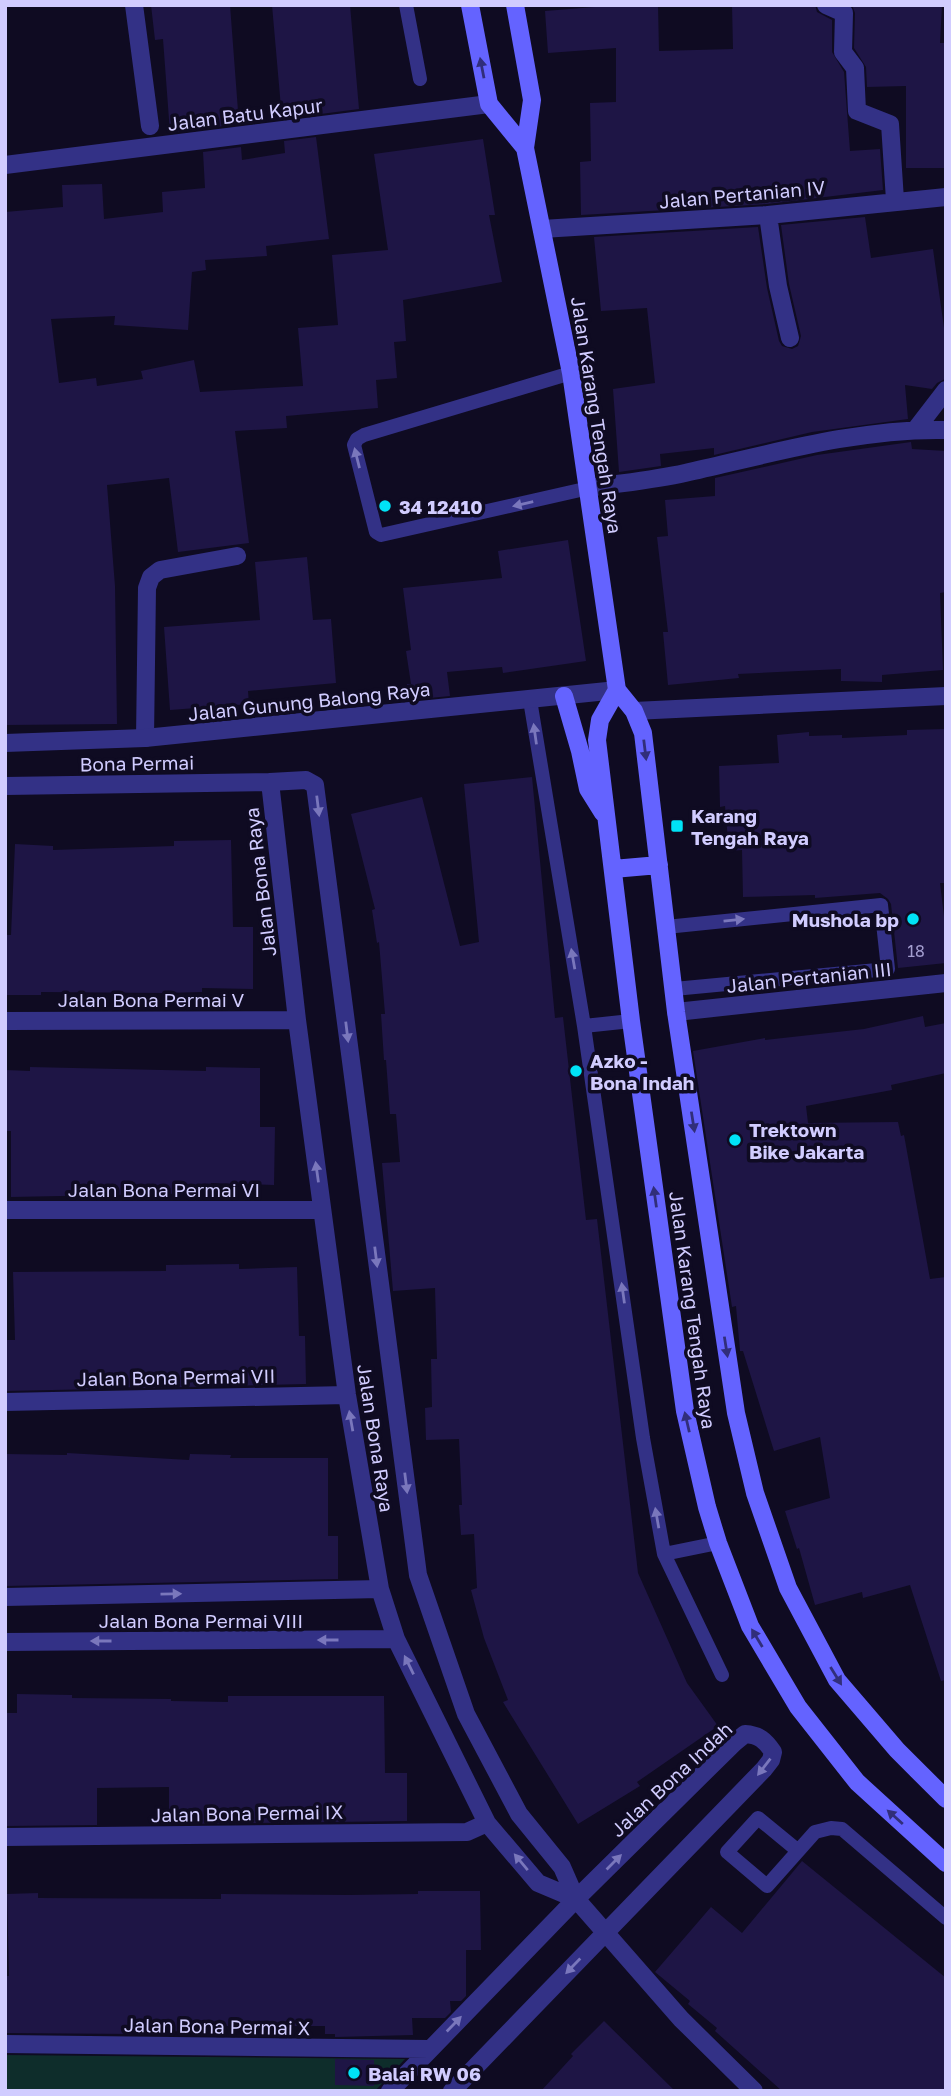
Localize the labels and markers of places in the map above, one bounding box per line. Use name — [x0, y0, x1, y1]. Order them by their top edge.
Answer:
place label: 34 12410 — [399, 495, 483, 518]
marker: 34 12410 — [377, 498, 393, 514]
place label: Karang Tengah Raya — [691, 804, 809, 849]
marker: Karang Tengah Raya — [669, 818, 685, 834]
place label: Mushola bp — [792, 908, 899, 931]
marker: Mushola bp — [905, 911, 921, 927]
place label: Azko - Bona Indah — [590, 1049, 694, 1094]
marker: Azko - Bona Indah — [568, 1063, 584, 1079]
place label: Trektown Bike Jakarta — [749, 1118, 864, 1163]
marker: Trektown Bike Jakarta — [727, 1132, 743, 1148]
place label: Balai RW 06 — [368, 2062, 481, 2085]
marker: Balai RW 06 — [346, 2065, 362, 2081]

